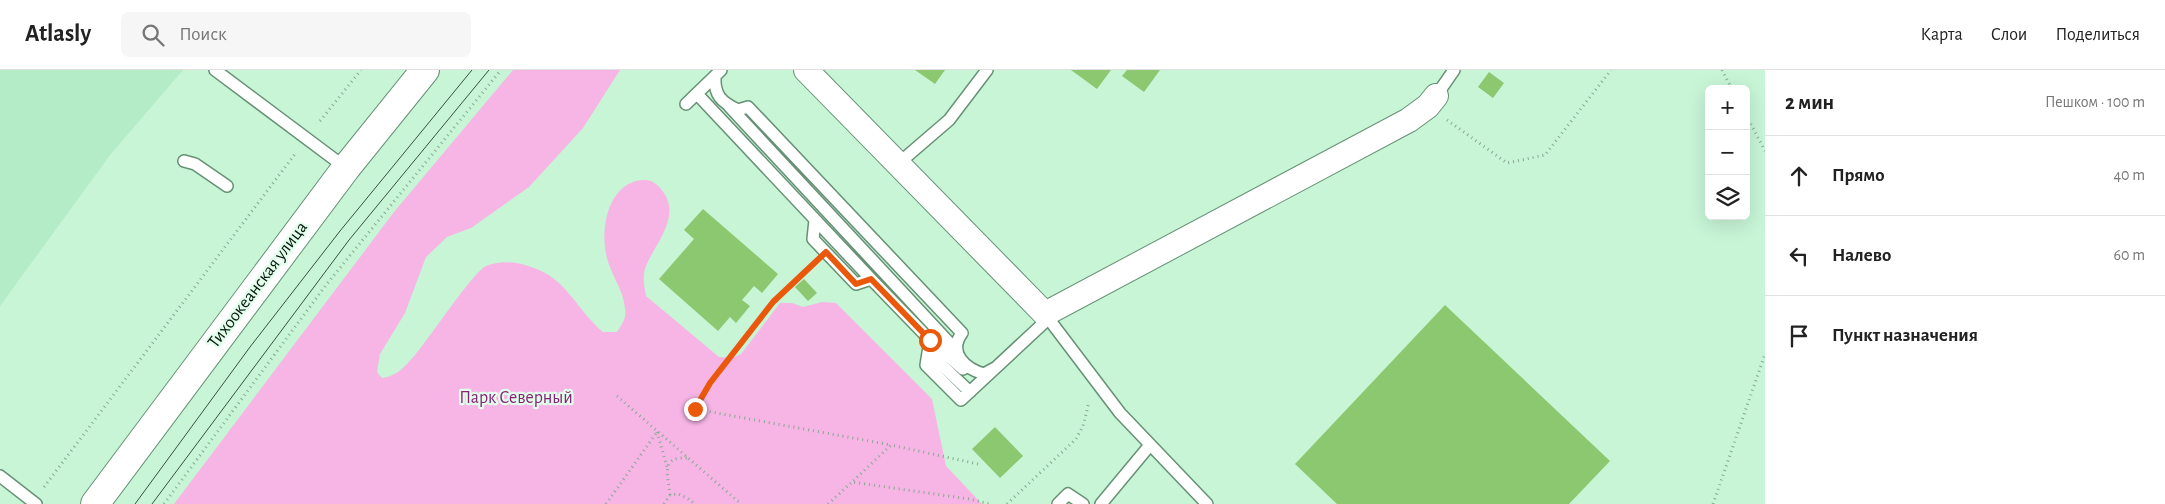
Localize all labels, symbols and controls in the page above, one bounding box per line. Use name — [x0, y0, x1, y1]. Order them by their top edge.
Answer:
search box — [121, 12, 471, 57]
icon: search — [139, 21, 167, 49]
text: Atlasly — [25, 22, 91, 46]
text: Поиск — [179, 25, 227, 44]
text: Карта — [1921, 26, 1963, 44]
text: Слои — [1991, 26, 2027, 44]
text: Поделиться — [2055, 26, 2140, 44]
map controls — [1705, 85, 1750, 220]
button: + — [1705, 85, 1750, 130]
text: 2 мин — [1785, 92, 1834, 113]
text: Пешком · 100 m — [2045, 94, 2145, 110]
button: − — [1705, 130, 1750, 175]
icon: ahead — [1785, 162, 1813, 190]
text: Прямо — [1832, 166, 1885, 185]
text: 40 m — [2113, 167, 2145, 183]
button: layers — [1705, 175, 1750, 220]
street label: Тихоокеанская улица — [205, 219, 311, 351]
icon: left — [1785, 242, 1813, 270]
text: Налево — [1832, 246, 1891, 265]
text: 60 m — [2114, 247, 2145, 263]
icon: arrive — [1785, 322, 1813, 350]
text: Пункт назначения — [1832, 326, 1978, 345]
route start — [919, 329, 942, 352]
park label: Парк Северный — [459, 389, 573, 407]
route end — [684, 398, 707, 421]

